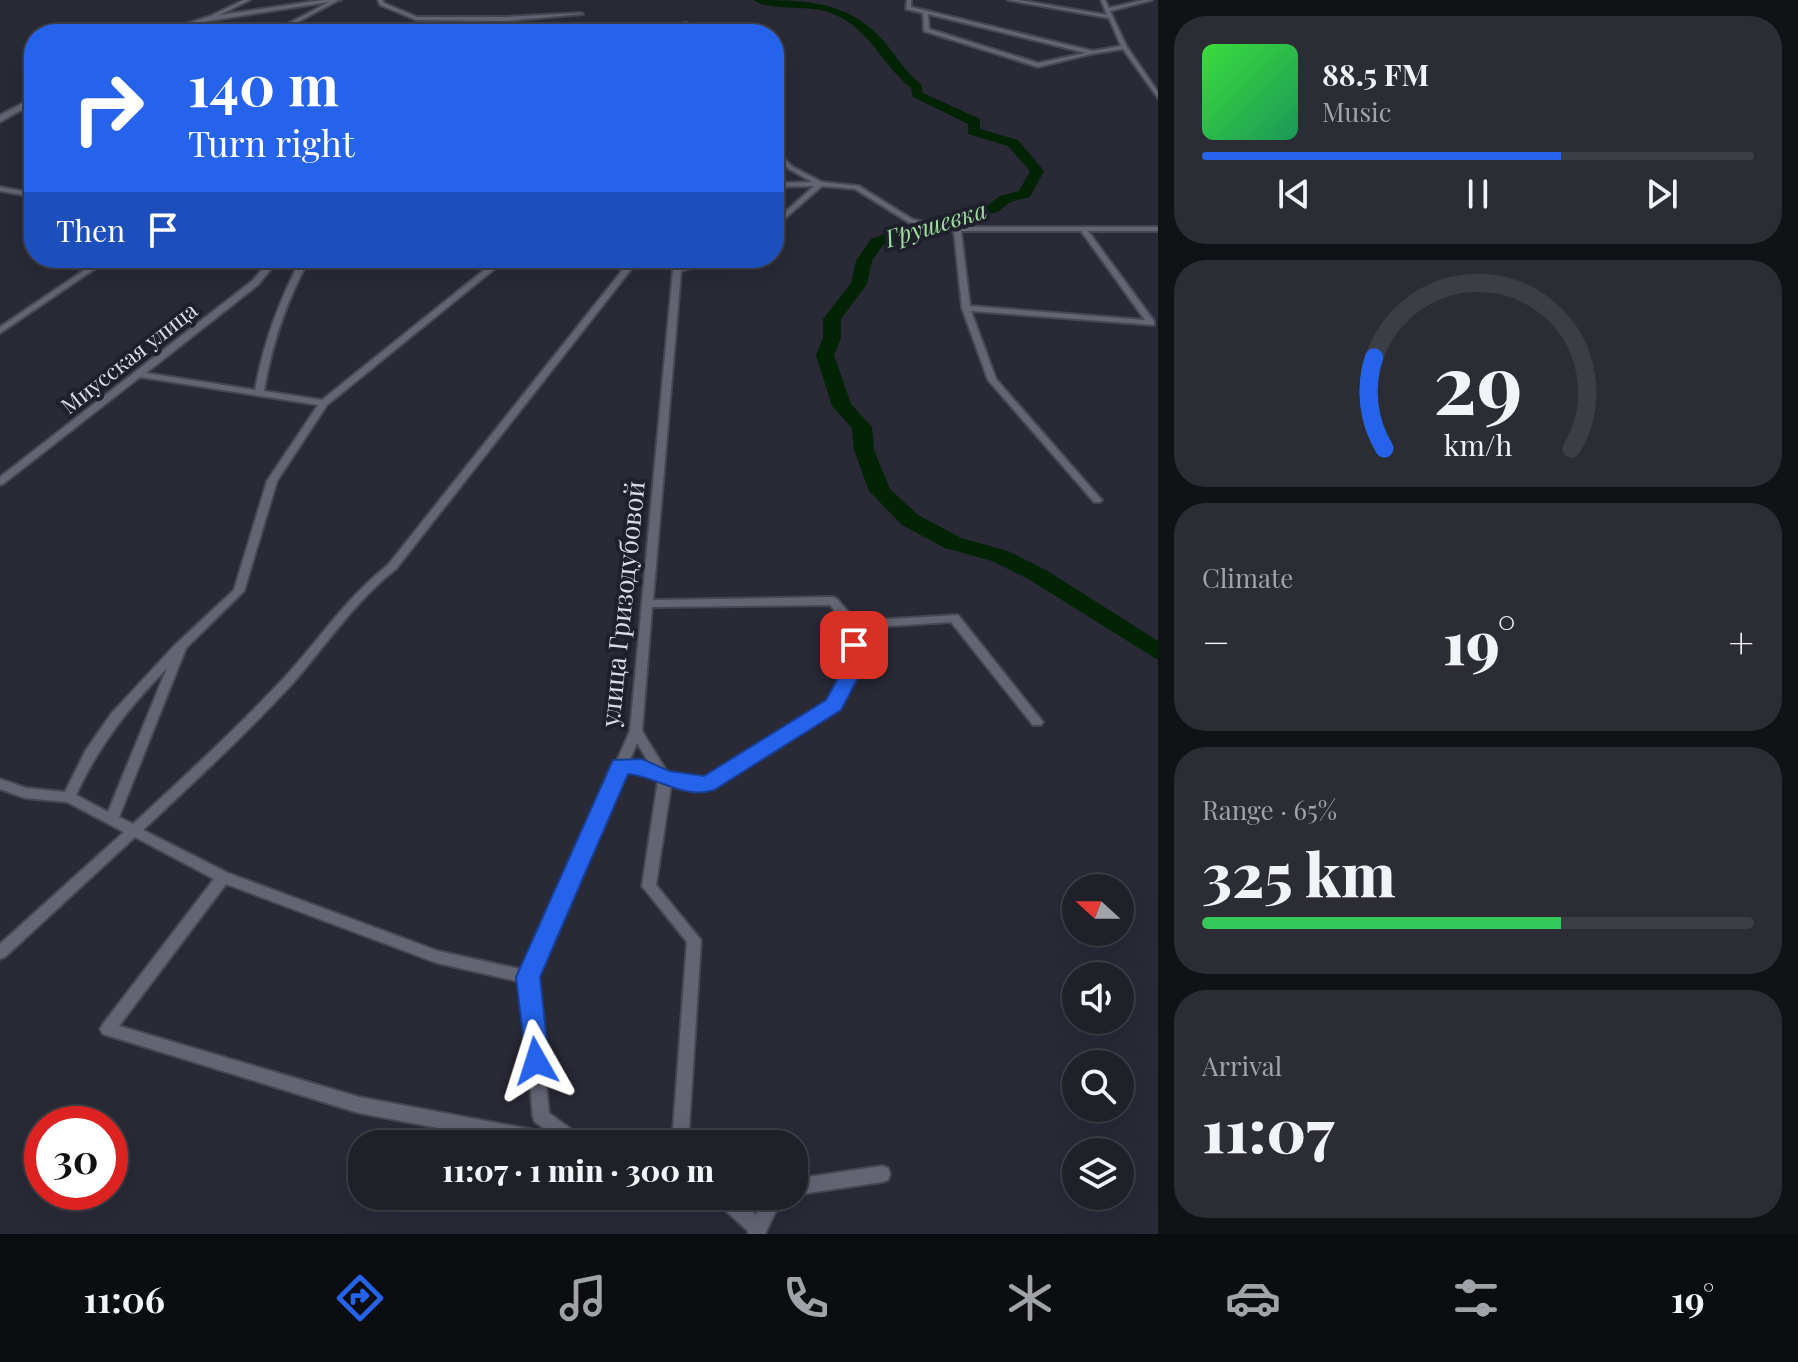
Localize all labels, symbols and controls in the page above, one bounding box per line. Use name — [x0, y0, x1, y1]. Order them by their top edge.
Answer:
text: 140 m — [188, 46, 339, 121]
text: 88.5 FM — [1322, 54, 1429, 94]
icon: right — [56, 56, 160, 160]
text: Music — [1322, 94, 1391, 129]
text: Turn right — [188, 118, 355, 166]
icon: previous — [1272, 172, 1316, 216]
icon: pause — [1456, 172, 1500, 216]
icon: next — [1640, 172, 1684, 216]
water label: Грушевка — [880, 192, 990, 254]
icon: arrive — [141, 208, 185, 252]
text: Then — [56, 210, 125, 250]
street label: Миусская улица — [54, 294, 203, 420]
text: 29 — [1433, 325, 1523, 436]
text: km/h — [1444, 426, 1512, 464]
street label: улица Гризодубовой — [591, 479, 652, 729]
text: Climate — [1202, 560, 1293, 595]
text: 19° — [1443, 600, 1516, 680]
pin — [820, 611, 888, 679]
text: − — [1202, 611, 1230, 670]
text: + — [1728, 611, 1754, 670]
icon: arrive — [832, 623, 876, 667]
text: Range · 65% — [1202, 792, 1337, 827]
text: 325 km — [1202, 832, 1395, 912]
north arrow — [1062, 874, 1134, 946]
map controls — [1062, 874, 1134, 1210]
button: sound — [1062, 962, 1134, 1034]
position arrow — [494, 1019, 578, 1103]
text: Arrival — [1202, 1048, 1282, 1083]
button: search — [1062, 1050, 1134, 1122]
text: 11:07 — [1202, 1088, 1334, 1168]
speed limit sign: 30 — [24, 1106, 128, 1210]
button: layers — [1062, 1138, 1134, 1210]
text: 11:07 · 1 min · 300 m — [442, 1150, 714, 1190]
icon: directions — [332, 1270, 388, 1326]
icon: music — [555, 1270, 611, 1326]
icon: phone — [778, 1270, 834, 1326]
icon: climate — [1002, 1270, 1058, 1326]
icon: car — [1225, 1270, 1281, 1326]
icon: filters — [1448, 1270, 1504, 1326]
text: 11:06 — [84, 1274, 165, 1322]
text: 19° — [1671, 1274, 1714, 1322]

